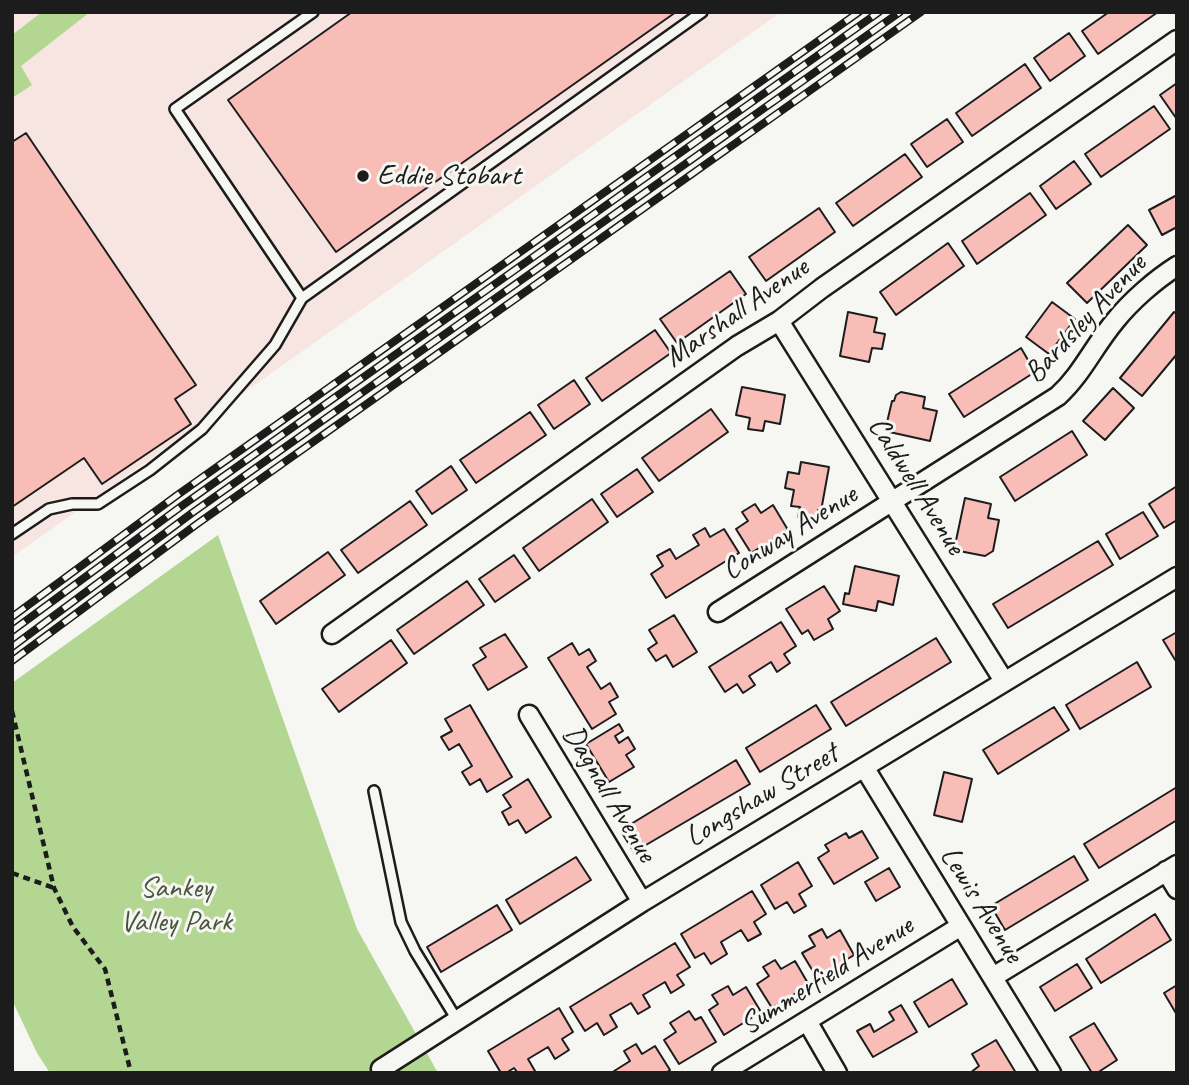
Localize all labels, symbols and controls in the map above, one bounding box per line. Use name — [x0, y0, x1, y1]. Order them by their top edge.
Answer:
place label: Eddie Stobart — [377, 158, 521, 194]
marker: Eddie Stobart — [355, 168, 371, 184]
street label: Bardsley Avenue — [1017, 247, 1155, 391]
street label: Marshall Avenue — [658, 250, 816, 376]
street label: Caldwell Avenue — [859, 410, 973, 562]
street label: Conway Avenue — [716, 477, 864, 589]
street label: Dagnall Avenue — [554, 719, 664, 869]
street label: Longshaw Street — [679, 736, 845, 856]
street label: Lewis Avenue — [931, 840, 1031, 970]
park label: Sankey Valley Park — [120, 870, 232, 940]
street label: Summerfield Avenue — [734, 908, 920, 1044]

